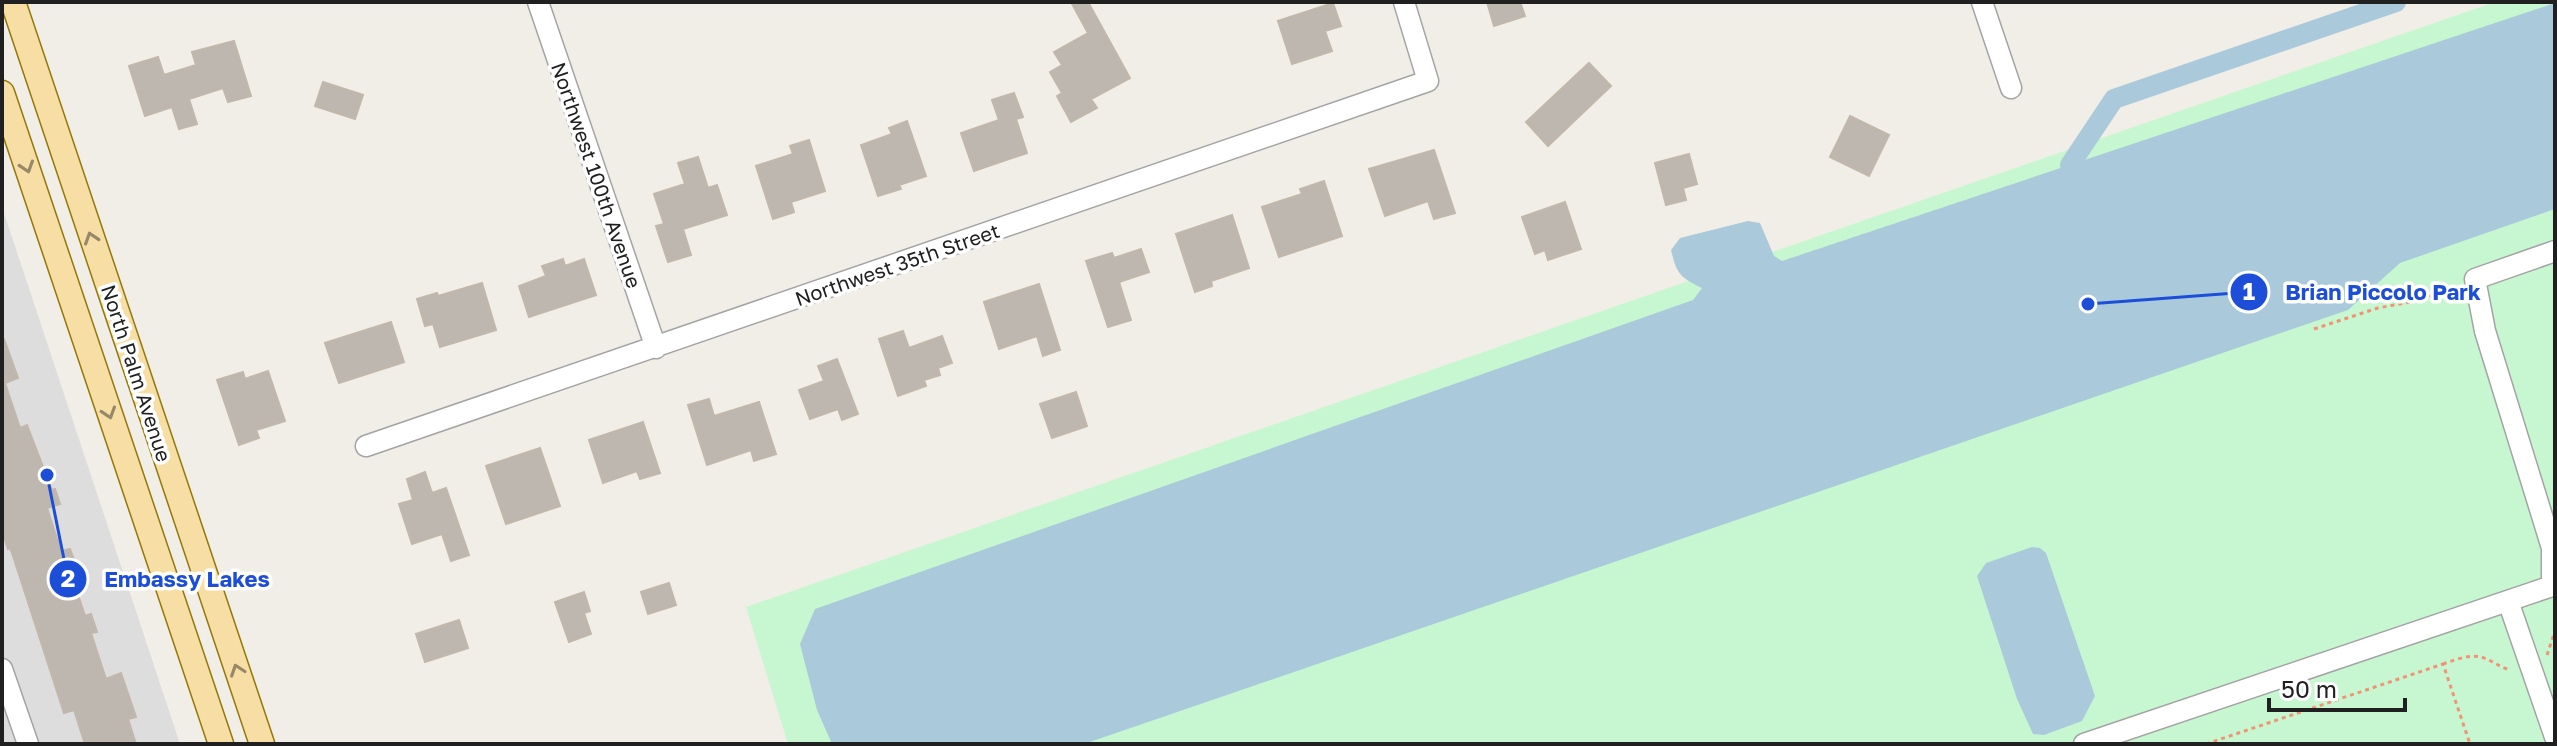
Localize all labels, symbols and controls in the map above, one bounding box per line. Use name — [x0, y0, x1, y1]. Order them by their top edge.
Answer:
street label: Northwest 100th Avenue — [547, 59, 647, 291]
one-way arrow — [17, 159, 33, 173]
street label: Northwest 35th Street — [792, 218, 1002, 310]
one-way arrow — [85, 232, 101, 246]
callout: Brian Piccolo Park — [2229, 269, 2496, 315]
text: 1 — [2243, 276, 2255, 305]
text: Brian Piccolo Park — [2285, 278, 2481, 305]
street label: North Palm Avenue — [97, 282, 177, 464]
one-way arrow — [100, 406, 116, 420]
callout: Embassy Lakes — [48, 556, 286, 602]
text: 2 — [61, 563, 75, 592]
text: Embassy Lakes — [104, 565, 270, 592]
scale bar — [2269, 662, 2405, 712]
one-way arrow — [230, 664, 246, 678]
text: 50 m — [2281, 674, 2337, 703]

